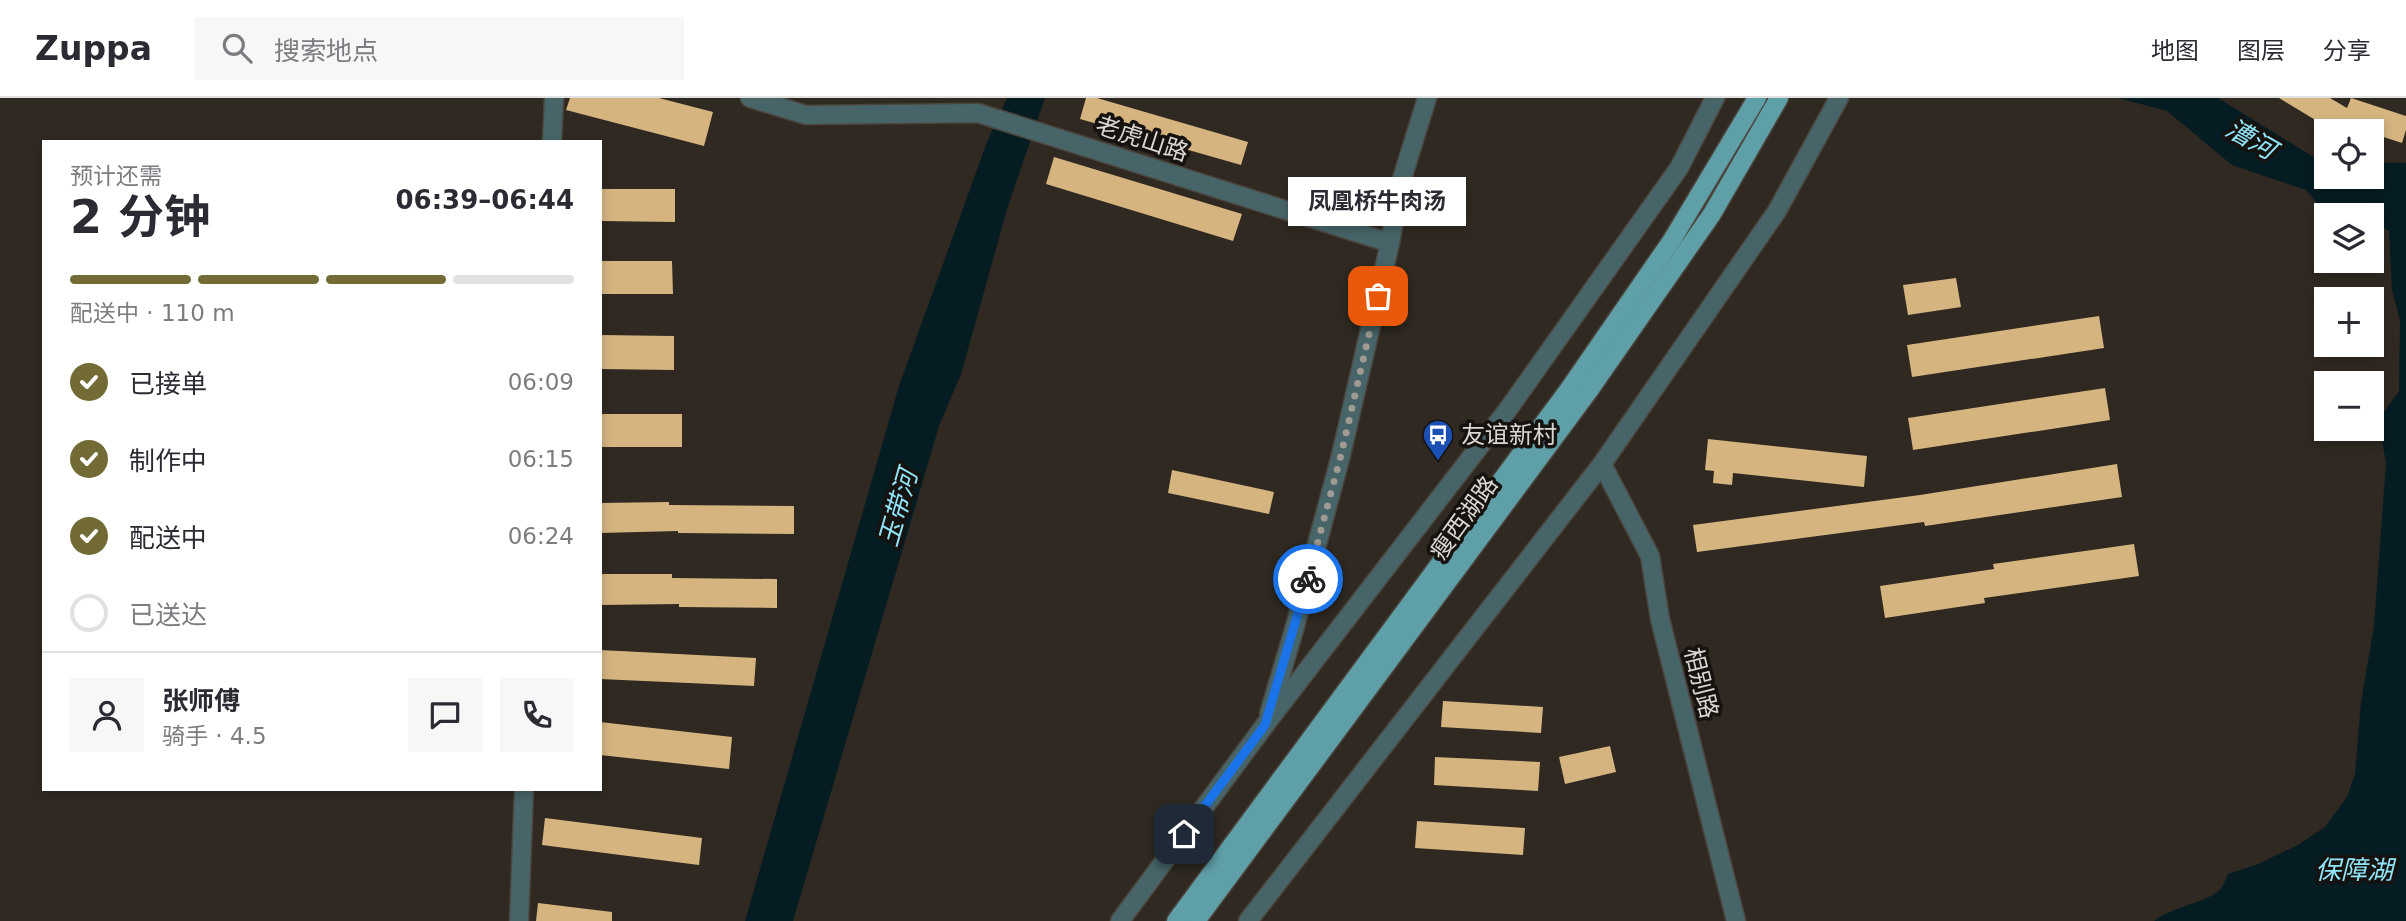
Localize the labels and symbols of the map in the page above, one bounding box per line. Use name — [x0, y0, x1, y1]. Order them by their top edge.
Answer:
street label: 老虎山路 — [1092, 111, 1192, 167]
water label: 漕河 — [2221, 113, 2285, 167]
callout: 凤凰桥牛肉汤 — [1289, 177, 1467, 226]
pin — [1348, 266, 1408, 326]
bus stop icon: 友谊新村 — [1421, 418, 1455, 462]
place label: 友谊新村 — [1461, 421, 1557, 449]
water label: 玉带河 — [873, 462, 925, 550]
street label: 瘦西湖路 — [1424, 471, 1504, 565]
courier — [1273, 544, 1343, 614]
street label: 相别路 — [1679, 645, 1723, 721]
pin — [1154, 804, 1214, 864]
water label: 保障湖 — [2315, 855, 2397, 885]

